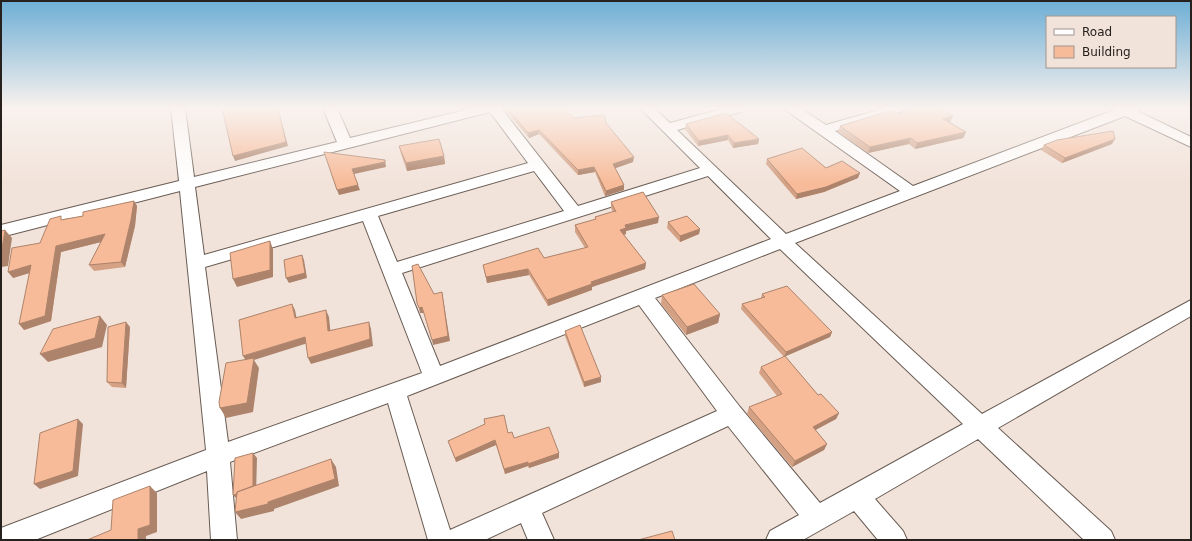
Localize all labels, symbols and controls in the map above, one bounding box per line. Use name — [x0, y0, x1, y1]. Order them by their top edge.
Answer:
legend — [1046, 16, 1176, 68]
text: Road — [1082, 25, 1112, 39]
text: Building — [1082, 45, 1131, 59]

